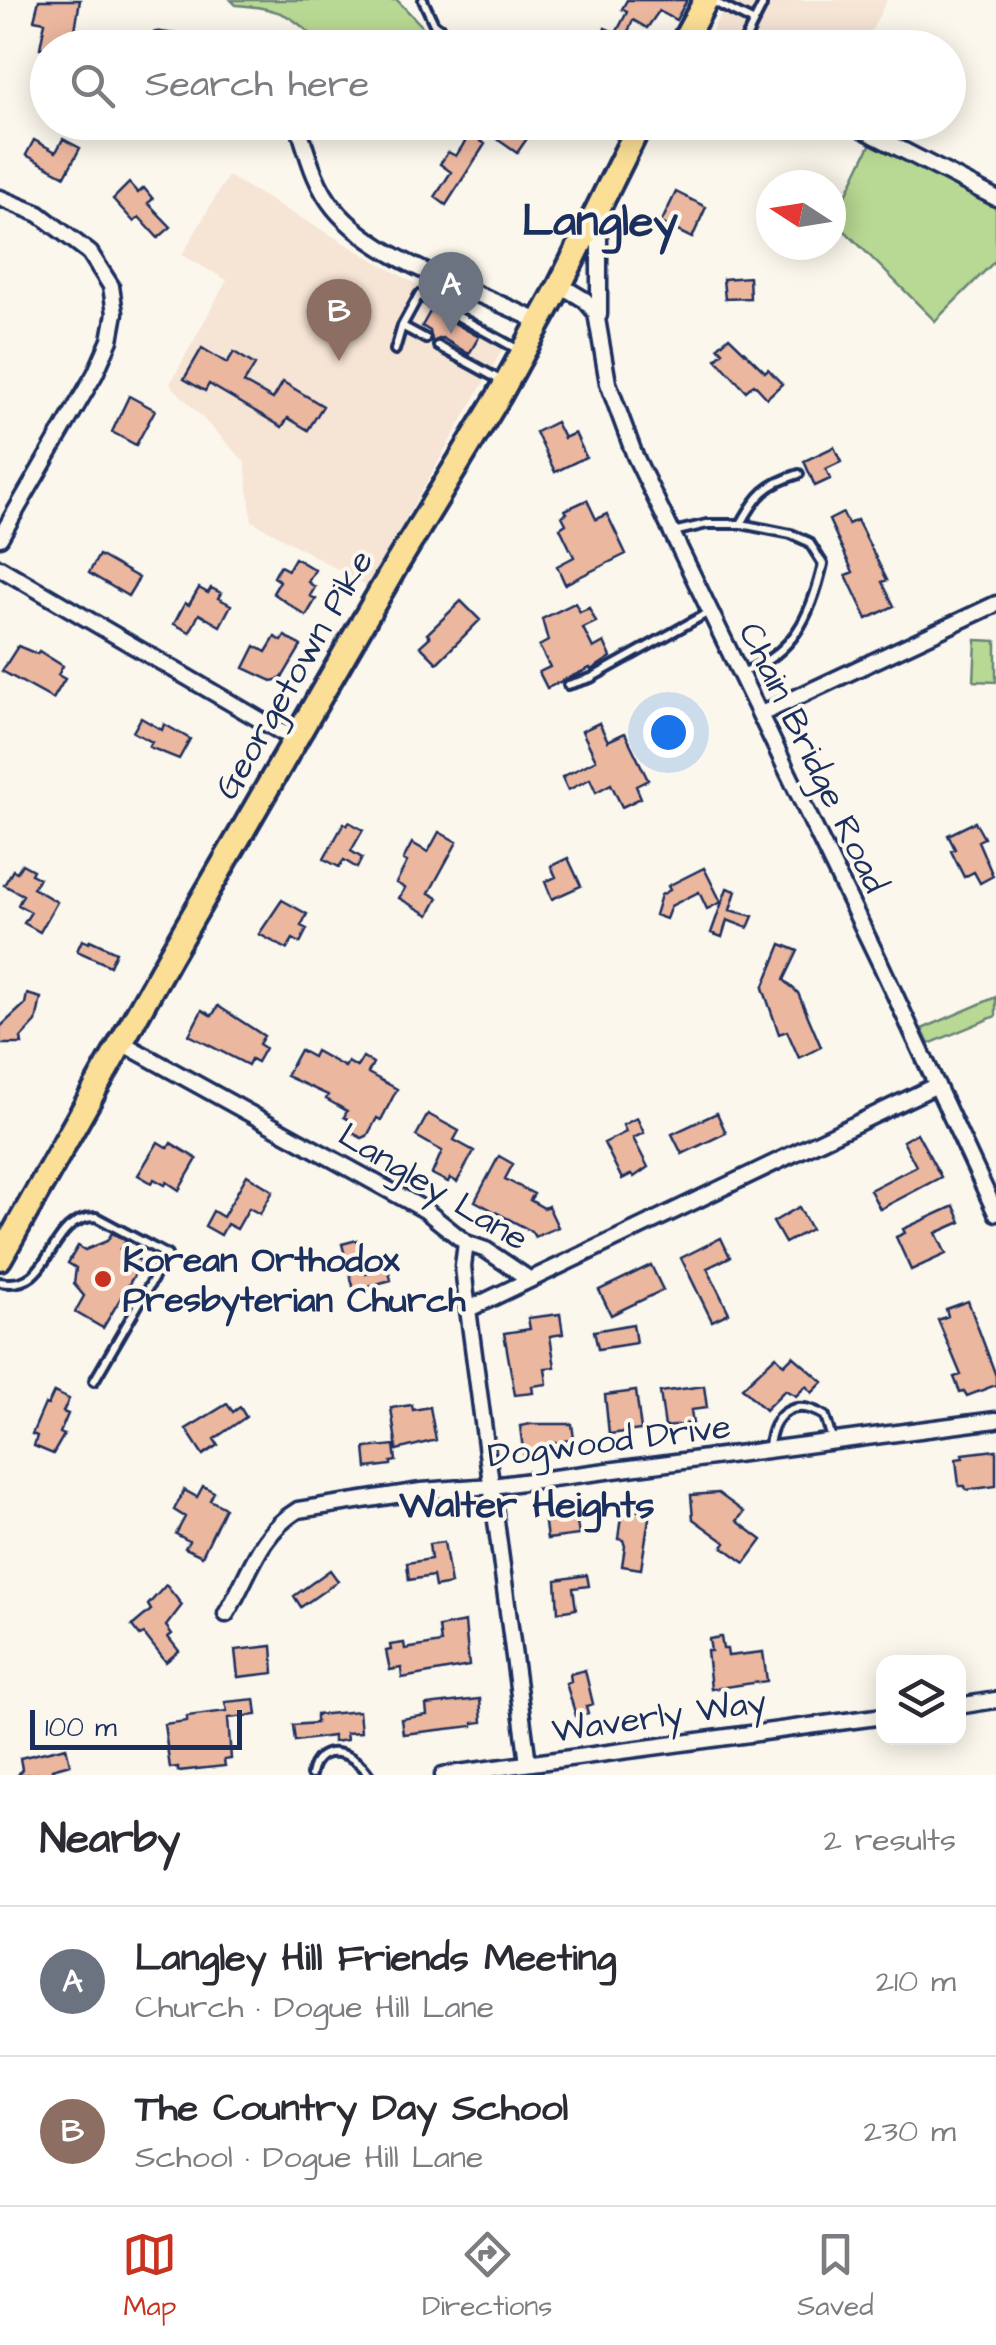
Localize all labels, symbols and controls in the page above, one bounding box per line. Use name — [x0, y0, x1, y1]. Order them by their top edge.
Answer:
search box — [30, 30, 966, 140]
icon: search — [65, 58, 120, 113]
text: Search here — [145, 59, 369, 111]
north arrow — [756, 170, 846, 260]
district label: Langley — [522, 191, 678, 255]
pin: A — [418, 252, 484, 334]
pin: B — [306, 278, 372, 361]
street label: Georgetown Pike — [203, 541, 387, 810]
street label: Chain Bridge Road — [724, 614, 899, 902]
your location — [643, 707, 694, 758]
street label: Langley Lane — [328, 1111, 537, 1265]
place label: Korean Orthodox Presbyterian Church — [123, 1236, 466, 1327]
marker: Korean Orthodox Presbyterian Church — [92, 1268, 114, 1290]
street label: Dogwood Drive — [485, 1402, 734, 1483]
district label: Walter Heights — [398, 1480, 655, 1533]
map controls — [876, 1655, 966, 1745]
button: layers — [876, 1655, 966, 1745]
street label: Waverly Way — [549, 1677, 770, 1757]
scale bar — [30, 1705, 242, 1750]
text: 100 m — [45, 1708, 117, 1747]
text: Nearby — [40, 1811, 180, 1869]
text: 2 results — [824, 1818, 956, 1863]
text: Langley Hill Friends Meeting — [135, 1933, 616, 1985]
text: A — [62, 1959, 83, 2004]
text: 210 m — [876, 1959, 956, 2004]
text: Church · Dogue Hill Lane — [135, 1985, 494, 2030]
text: The Country Day School — [135, 2083, 568, 2135]
text: B — [61, 2109, 84, 2154]
text: 230 m — [864, 2109, 956, 2154]
text: School · Dogue Hill Lane — [135, 2135, 483, 2180]
tab: Map — [122, 2227, 177, 2326]
tab: Directions — [422, 2227, 552, 2326]
tab: Saved — [797, 2227, 874, 2326]

